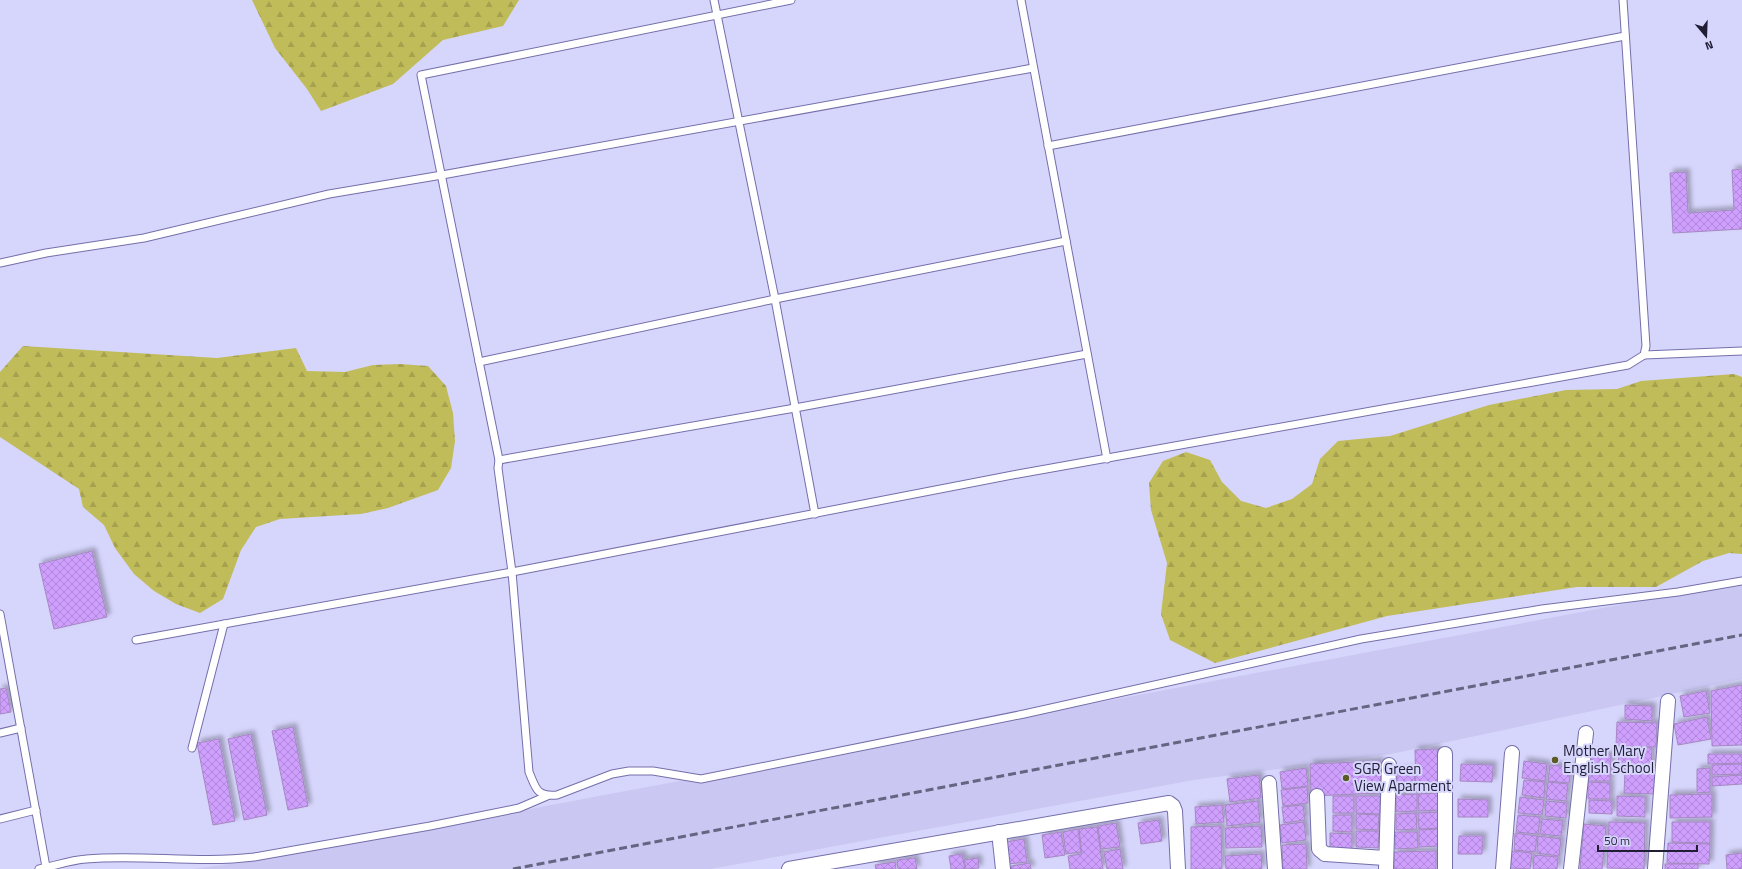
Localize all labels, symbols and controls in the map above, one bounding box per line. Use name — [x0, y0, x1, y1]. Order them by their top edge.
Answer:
north arrow — [1686, 16, 1726, 56]
text: N — [1703, 37, 1715, 54]
place label: Mother Mary English School — [1563, 739, 1654, 779]
marker: Mother Mary English School — [1550, 755, 1560, 765]
place label: SGR Green View Aparment — [1354, 757, 1452, 797]
marker: SGR Green View Aparment — [1341, 773, 1351, 783]
scale bar — [1598, 827, 1697, 853]
text: 50 m — [1604, 831, 1630, 850]

